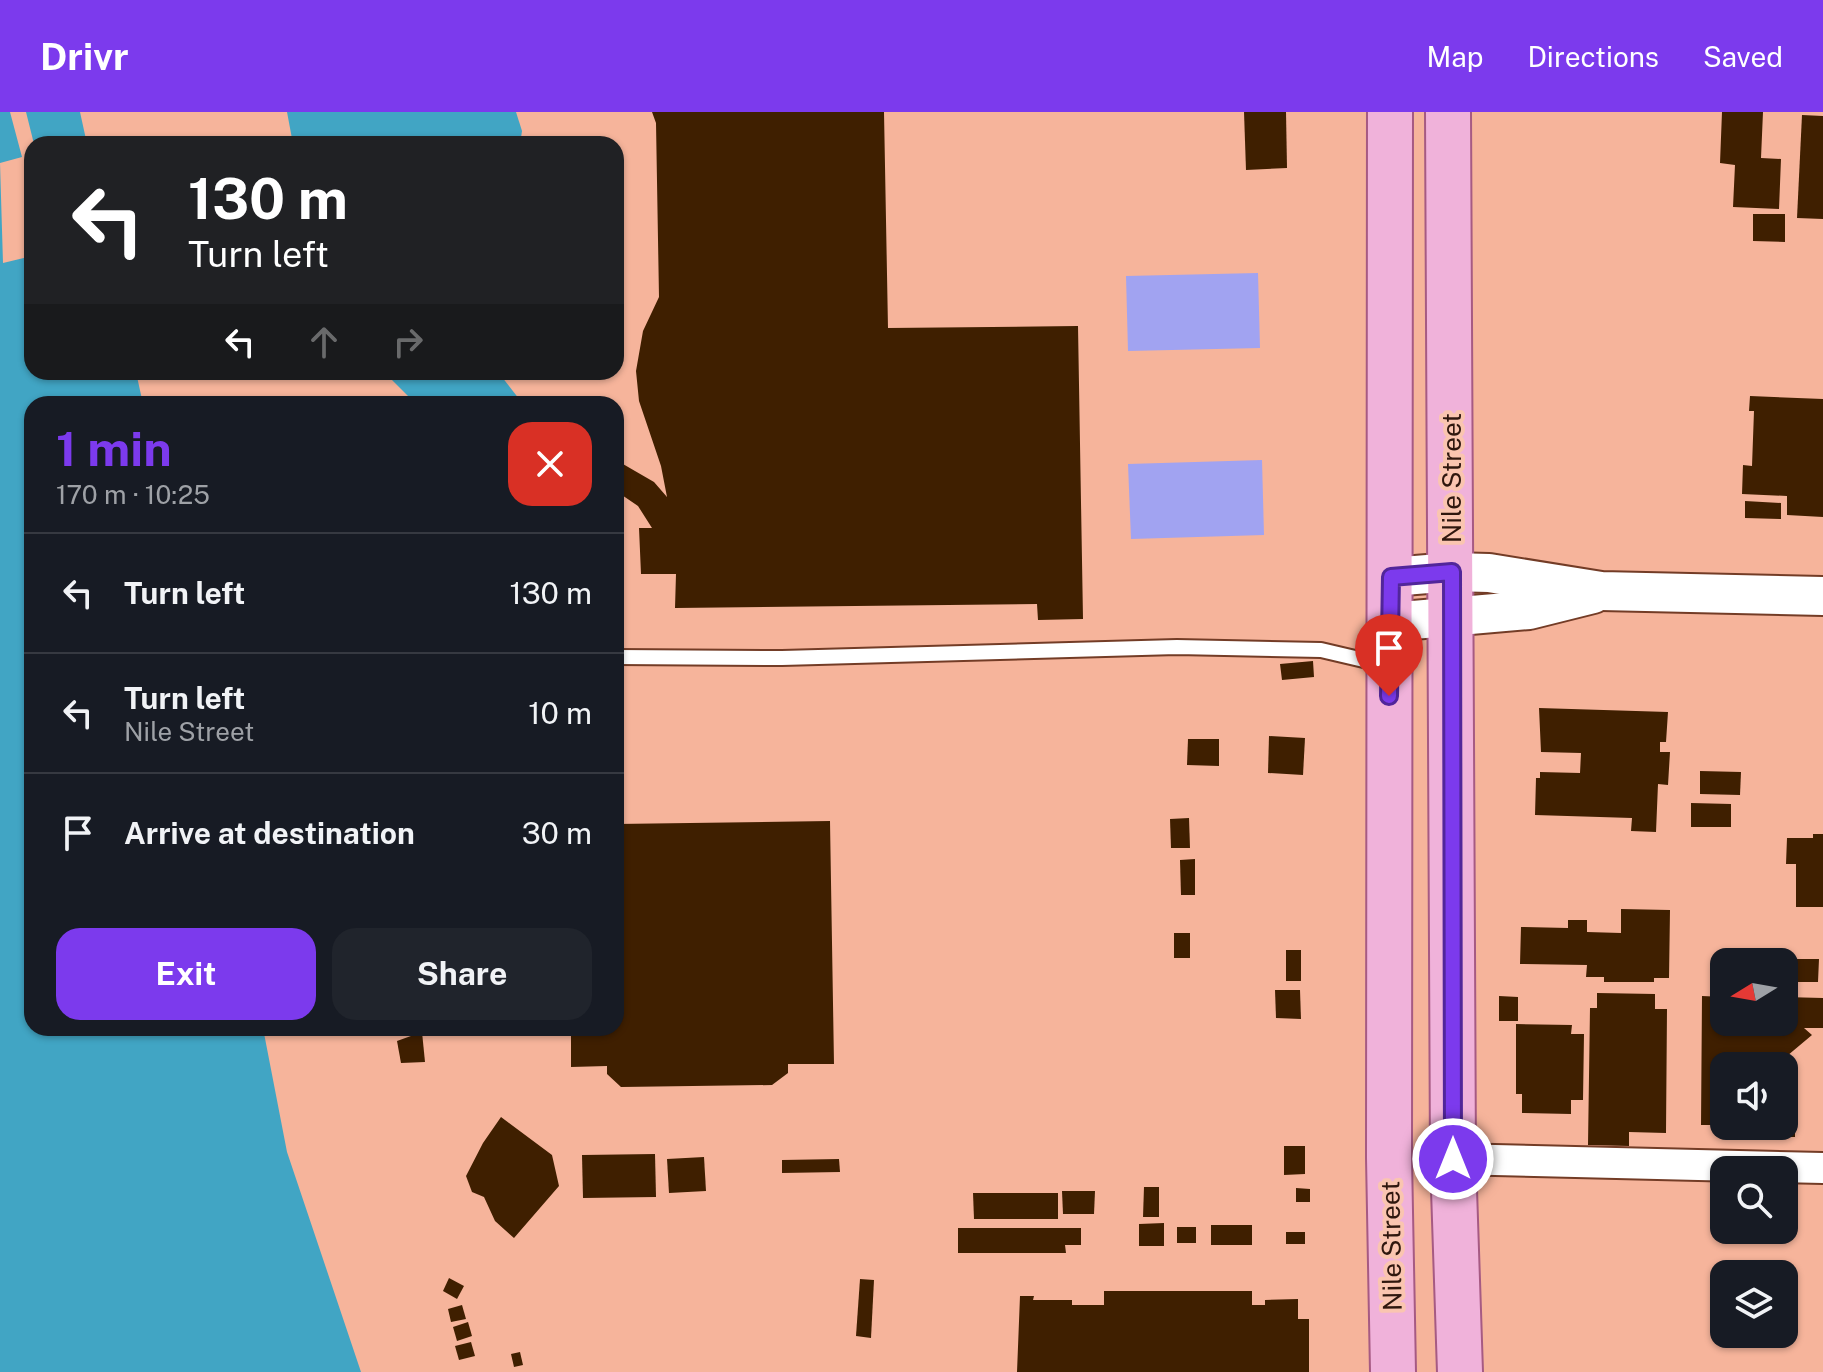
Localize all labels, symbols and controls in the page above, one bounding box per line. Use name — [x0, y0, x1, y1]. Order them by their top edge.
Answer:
text: Drivr — [40, 34, 129, 79]
text: Map — [1427, 40, 1483, 73]
text: Directions — [1527, 40, 1659, 73]
text: Saved — [1703, 40, 1783, 73]
text: 130 m — [188, 166, 348, 232]
icon: left — [56, 168, 160, 272]
text: Turn left — [188, 233, 329, 275]
icon: left — [218, 320, 262, 364]
icon: ahead — [302, 320, 346, 364]
icon: right — [386, 320, 430, 364]
street label: Nile Street — [1436, 413, 1467, 543]
text: 1 min — [56, 420, 172, 477]
button: close — [508, 422, 592, 506]
text: 170 m · 10:25 — [56, 479, 210, 510]
icon: left — [56, 571, 100, 615]
text: Turn left — [124, 575, 245, 611]
text: 130 m — [509, 575, 592, 611]
pin — [1355, 614, 1423, 696]
icon: arrive — [1367, 626, 1411, 670]
text: Turn left — [124, 680, 245, 716]
icon: left — [56, 691, 100, 735]
text: 10 m — [528, 695, 592, 731]
text: Nile Street — [124, 716, 254, 747]
icon: arrive — [56, 811, 100, 855]
text: Arrive at destination — [124, 815, 415, 851]
text: 30 m — [522, 815, 592, 851]
button: Exit — [56, 928, 316, 1020]
button: Share — [332, 928, 592, 1020]
north arrow — [1710, 948, 1798, 1036]
map controls — [1710, 948, 1798, 1348]
button: sound — [1710, 1052, 1798, 1140]
position arrow — [1411, 1117, 1495, 1201]
button: search — [1710, 1156, 1798, 1244]
street label: Nile Street — [1374, 1181, 1408, 1311]
button: layers — [1710, 1260, 1798, 1348]

